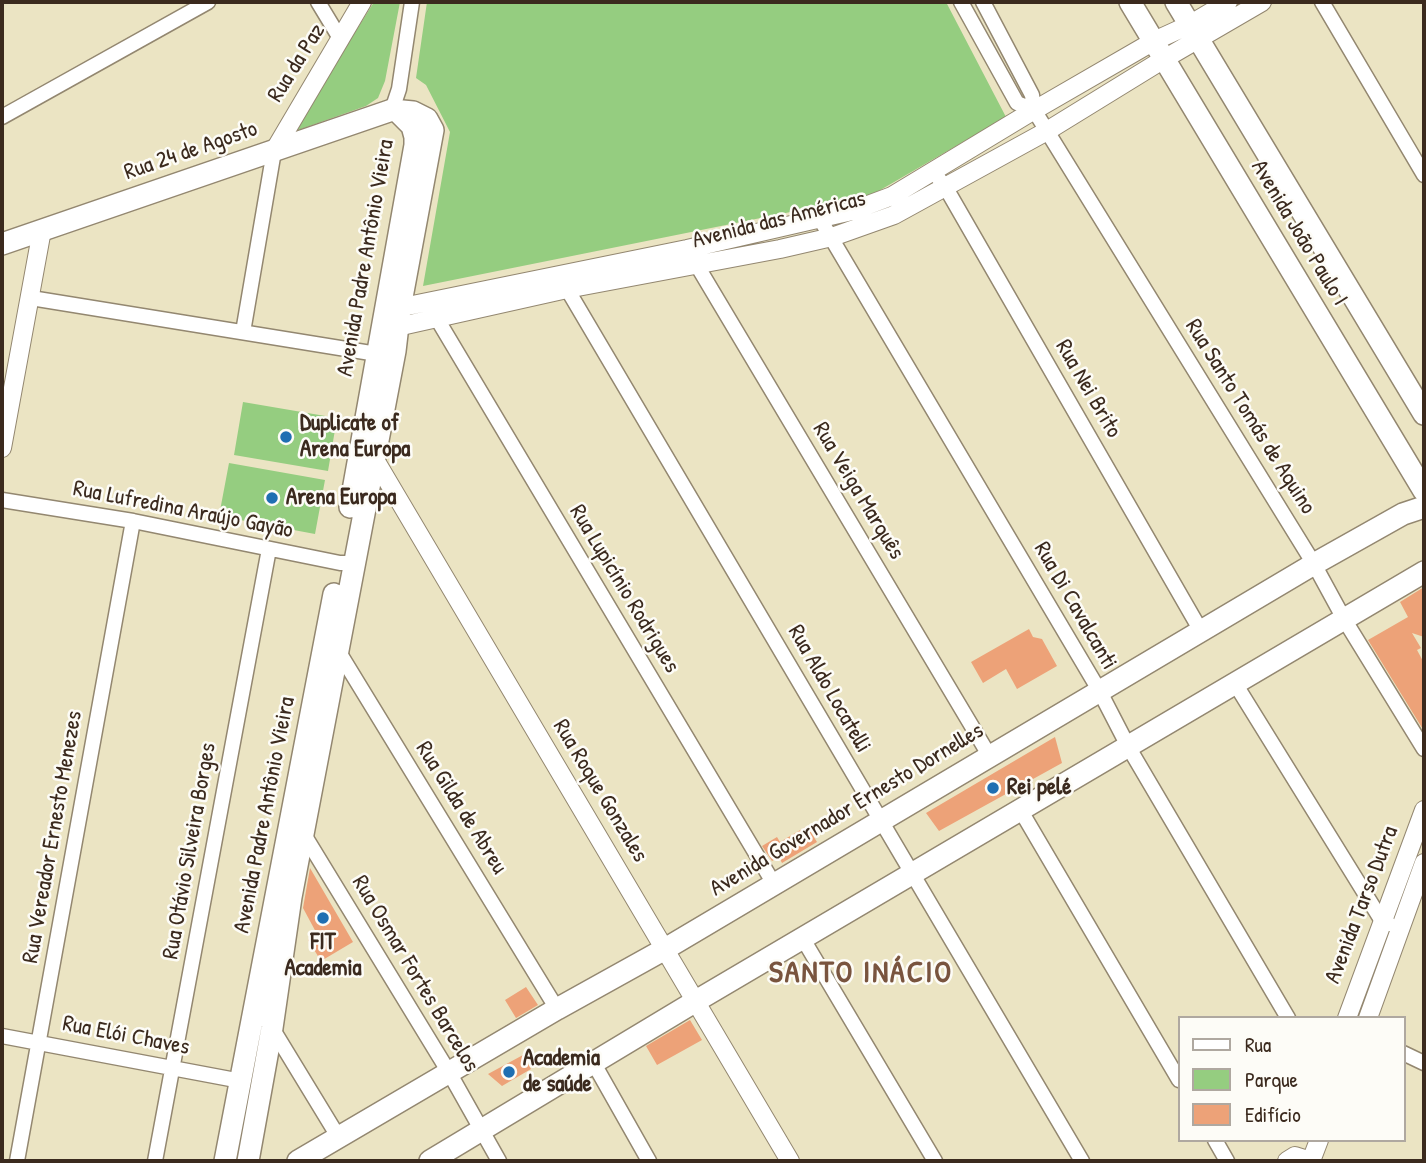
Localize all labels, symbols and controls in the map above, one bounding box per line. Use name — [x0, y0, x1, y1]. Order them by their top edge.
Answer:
street label: Rua da Paz — [262, 19, 332, 107]
street label: Rua 24 de Agosto — [121, 115, 261, 187]
street label: Avenida Padre Antônio Vieira — [332, 137, 400, 379]
street label: Avenida João Paulo I — [1245, 155, 1353, 311]
street label: Avenida das Américas — [690, 185, 868, 255]
street label: Rua Santo Tomás de Aquino — [1179, 314, 1321, 520]
street label: Rua Nei Brito — [1049, 335, 1127, 443]
place label: Duplicate of Arena Europa — [300, 410, 410, 464]
street label: Rua Veiga Marquês — [806, 417, 910, 565]
marker: Duplicate of Arena Europa — [278, 429, 294, 445]
street label: Rua Lufredina Araújo Gayão — [71, 475, 295, 545]
place label: Arena Europa — [286, 484, 396, 512]
marker: Arena Europa — [264, 490, 280, 506]
street label: Rua Lupicínio Rodrigues — [563, 500, 685, 678]
street label: Rua Di Cavalcanti — [1027, 537, 1123, 675]
street label: Rua Aldo Locatelli — [781, 620, 877, 758]
street label: Avenida Padre Antônio Vieira — [229, 695, 301, 935]
street label: Rua Vereador Ernesto Menezes — [17, 709, 89, 965]
street label: Rua Roque Gonzales — [547, 715, 653, 867]
street label: Avenida Governador Ernesto Dornelles — [705, 717, 989, 903]
street label: Rua Gilda de Abreu — [409, 737, 513, 879]
street label: Rua Otávio Silveira Borges — [157, 741, 223, 961]
place label: Rei pelé — [1007, 774, 1071, 802]
marker: Rei pelé — [985, 780, 1001, 796]
street label: Avenida Tarso Dutra — [1319, 822, 1405, 988]
street label: Rua Osmar Fortes Barcelos — [345, 871, 485, 1077]
marker: FIT Academia — [315, 910, 331, 926]
place label: FIT Academia — [284, 929, 362, 983]
district label: SANTO INÁCIO — [771, 956, 951, 992]
street label: Rua Elói Chaves — [60, 1010, 192, 1062]
legend — [1178, 1016, 1405, 1142]
text: Rua — [1245, 1030, 1271, 1059]
place label: Academia de saúde — [523, 1045, 600, 1099]
marker: Academia de saúde — [501, 1064, 517, 1080]
text: Parque — [1245, 1065, 1298, 1094]
text: Edifício — [1245, 1100, 1301, 1129]

